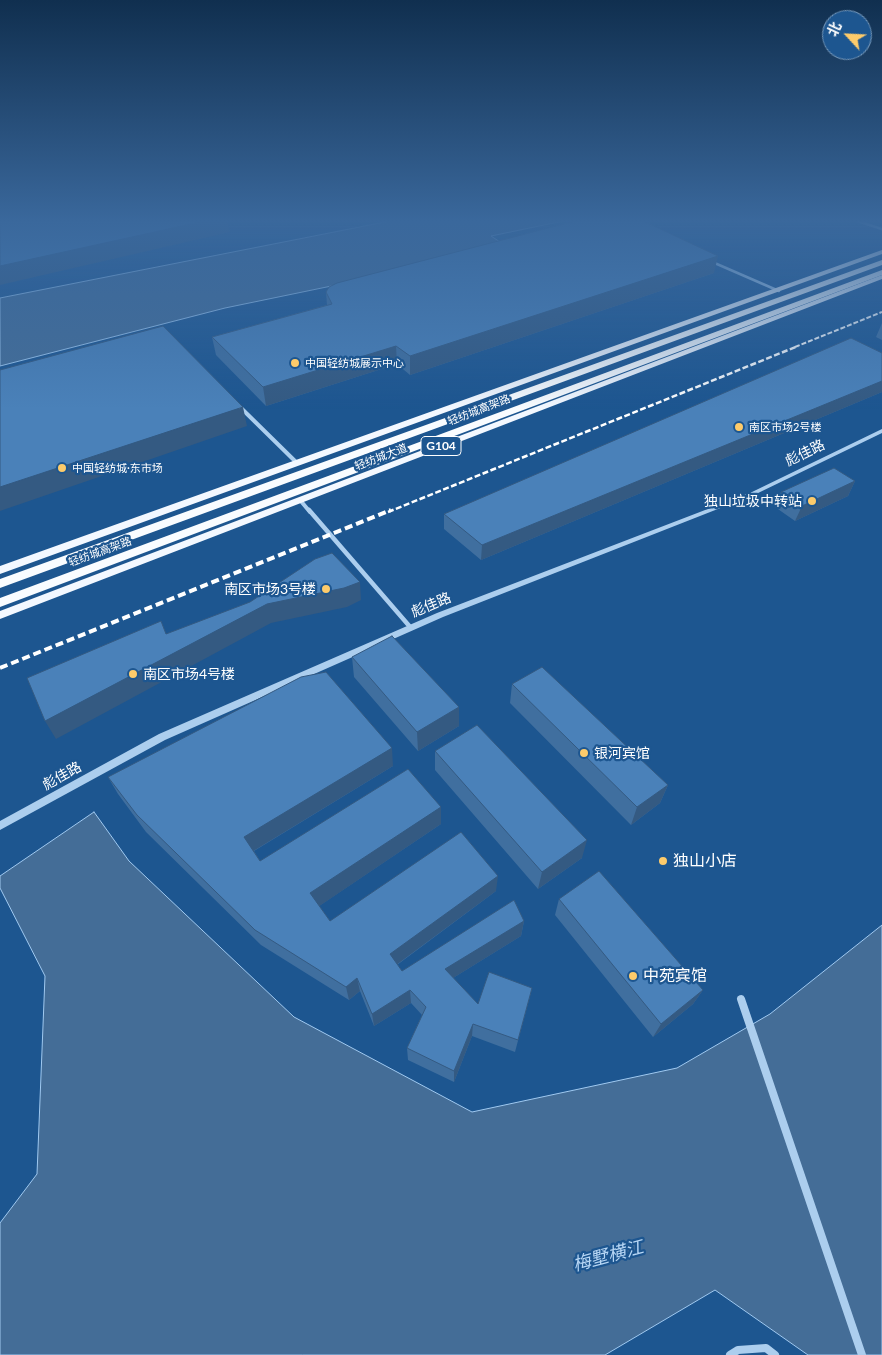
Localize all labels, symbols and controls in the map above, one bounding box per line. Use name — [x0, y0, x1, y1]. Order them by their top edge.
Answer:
north arrow — [822, 10, 872, 60]
text: 北 — [823, 19, 845, 39]
place label: 中国轻纺城展示中心 — [305, 356, 404, 370]
marker: 中国轻纺城展示中心 — [289, 357, 301, 369]
street label: 轻纺城高架路 — [446, 392, 512, 428]
place label: 南区市场2号楼 — [749, 420, 821, 434]
marker: 南区市场2号楼 — [733, 421, 745, 433]
road number: G104 — [421, 436, 461, 456]
street label: 彪佳路 — [782, 436, 828, 470]
street label: 轻纺城大道 — [353, 441, 409, 473]
place label: 中国轻纺城·东市场 — [72, 461, 163, 475]
marker: 中国轻纺城·东市场 — [56, 462, 68, 474]
place label: 独山垃圾中转站 — [704, 493, 802, 509]
marker: 独山垃圾中转站 — [806, 495, 818, 507]
street label: 轻纺城高架路 — [67, 535, 133, 569]
place label: 南区市场3号楼 — [224, 581, 316, 597]
marker: 南区市场3号楼 — [320, 583, 332, 595]
street label: 彪佳路 — [408, 589, 454, 621]
place label: 南区市场4号楼 — [143, 666, 235, 682]
marker: 南区市场4号楼 — [127, 668, 139, 680]
place label: 银河宾馆 — [594, 745, 650, 761]
marker: 银河宾馆 — [578, 747, 590, 759]
street label: 彪佳路 — [40, 758, 84, 794]
place label: 独山小店 — [673, 851, 737, 871]
marker: 独山小店 — [657, 855, 669, 867]
place label: 中苑宾馆 — [643, 966, 707, 986]
marker: 中苑宾馆 — [627, 970, 639, 982]
water label: 梅墅横江 — [570, 1236, 646, 1276]

